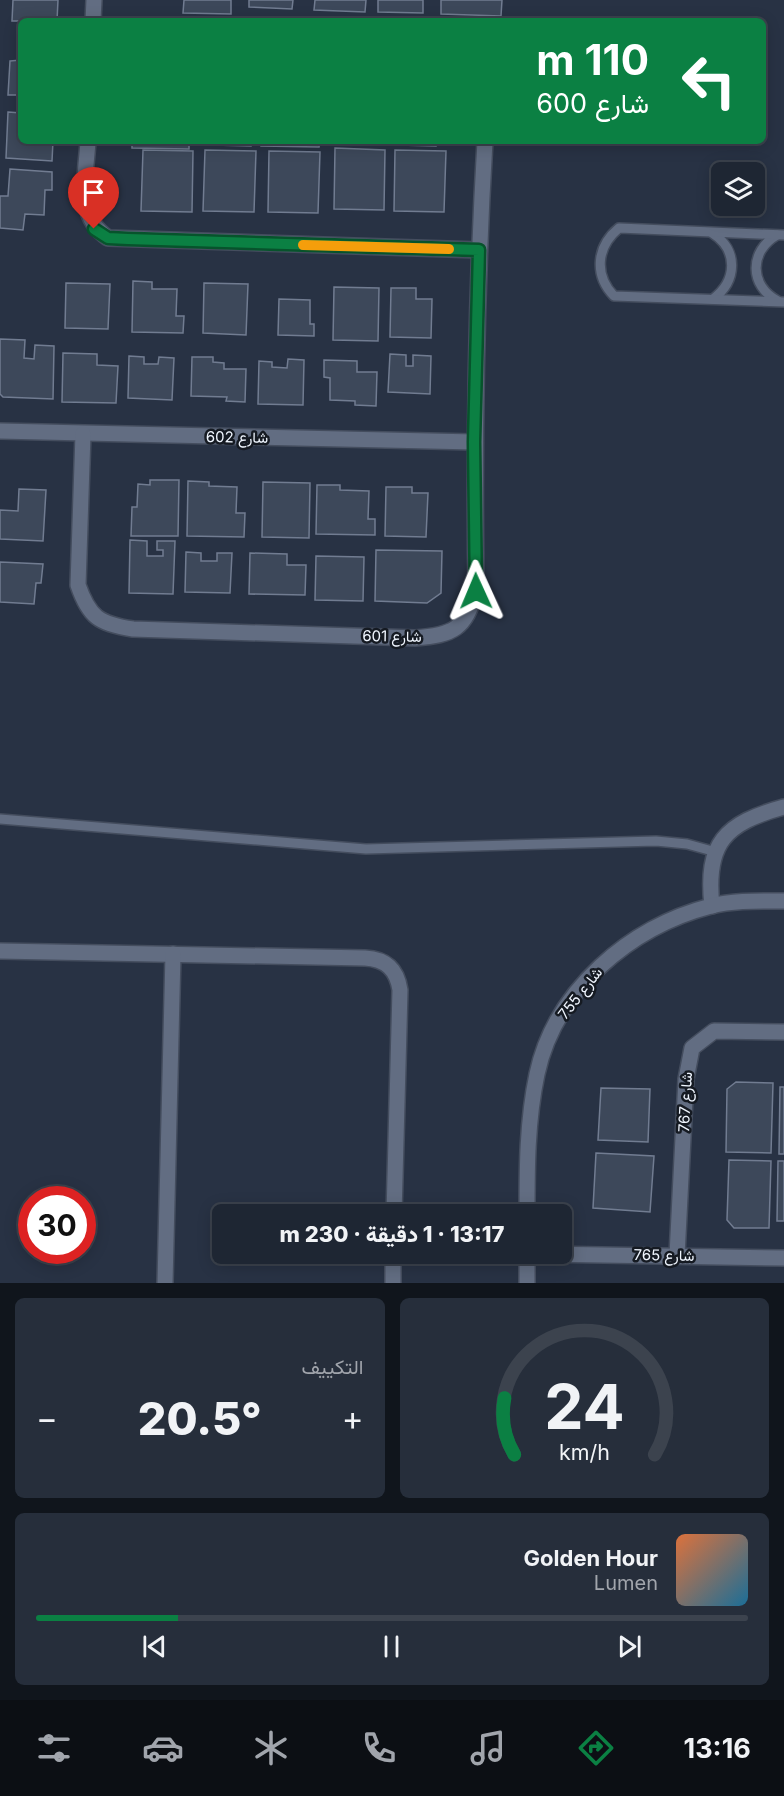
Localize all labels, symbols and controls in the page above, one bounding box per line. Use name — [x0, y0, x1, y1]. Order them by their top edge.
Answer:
text: 110 m — [536, 34, 649, 85]
icon: left — [670, 42, 748, 120]
text: شارع 600 — [536, 87, 649, 120]
map controls — [711, 162, 765, 216]
button: layers — [711, 162, 765, 216]
pin — [68, 167, 119, 229]
icon: arrive — [77, 176, 110, 209]
street label: شارع 602 — [206, 427, 268, 449]
position arrow — [444, 559, 508, 623]
street label: شارع 601 — [362, 626, 422, 648]
street label: شارع 755 — [554, 963, 608, 1024]
street label: شارع 767 — [674, 1071, 698, 1133]
speed limit sign: 30 — [18, 1186, 96, 1264]
text: 13:17 · 1 دقيقة · 230 m — [280, 1221, 504, 1247]
street label: شارع 765 — [633, 1245, 695, 1267]
text: التكييف — [301, 1355, 364, 1379]
text: 24 — [544, 1369, 625, 1444]
text: 20.5° — [138, 1391, 262, 1446]
text: − — [36, 1398, 58, 1438]
text: + — [342, 1398, 364, 1438]
text: km/h — [559, 1439, 610, 1465]
text: Golden Hour — [524, 1545, 658, 1571]
text: Lumen — [594, 1571, 658, 1595]
icon: previous — [138, 1630, 171, 1663]
icon: pause — [375, 1630, 408, 1663]
icon: next — [613, 1630, 646, 1663]
icon: filters — [33, 1727, 75, 1769]
icon: car — [142, 1727, 184, 1769]
icon: climate — [250, 1727, 292, 1769]
icon: phone — [358, 1727, 400, 1769]
icon: music — [467, 1727, 509, 1769]
icon: directions — [575, 1727, 617, 1769]
text: 13:16 — [684, 1732, 751, 1765]

